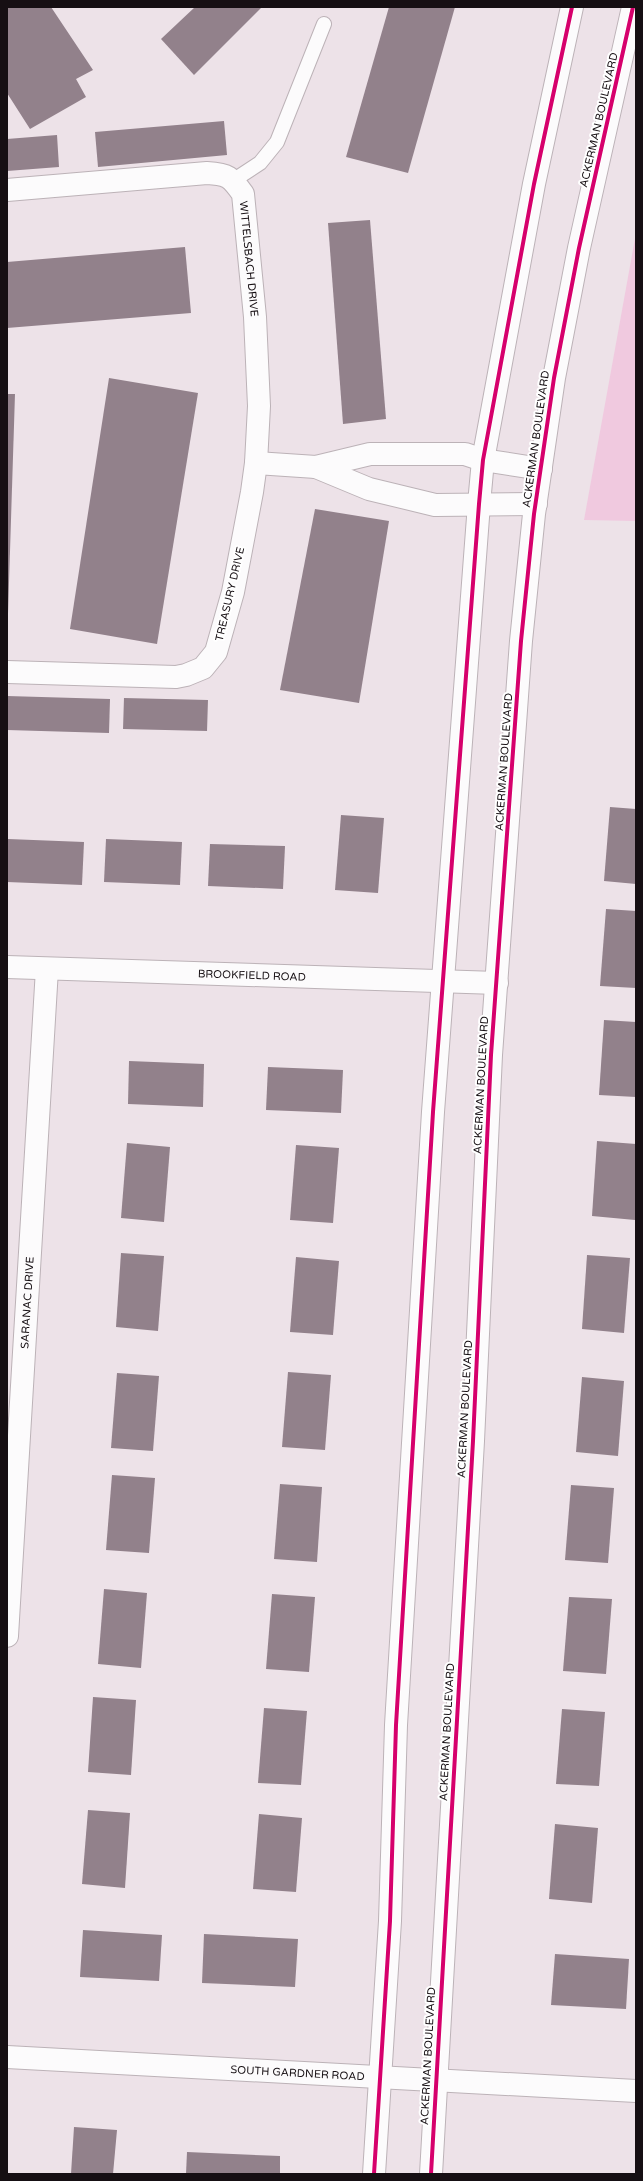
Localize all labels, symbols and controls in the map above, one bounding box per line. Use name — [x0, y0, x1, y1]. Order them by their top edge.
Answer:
street label: ACKERMAN BOULEVARD — [577, 51, 621, 189]
street label: WITTELSBACH DRIVE — [237, 200, 261, 317]
street label: ACKERMAN BOULEVARD — [520, 370, 552, 508]
street label: TREASURY DRIVE — [213, 546, 247, 642]
street label: ACKERMAN BOULEVARD — [493, 693, 515, 831]
street label: BROOKFIELD ROAD — [198, 967, 306, 983]
street label: ACKERMAN BOULEVARD — [471, 1016, 491, 1154]
street label: SARANAC DRIVE — [18, 1256, 36, 1349]
street label: ACKERMAN BOULEVARD — [455, 1340, 475, 1478]
street label: ACKERMAN BOULEVARD — [437, 1663, 457, 1801]
street label: ACKERMAN BOULEVARD — [418, 1987, 438, 2125]
street label: SOUTH GARDNER ROAD — [230, 2063, 365, 2083]

